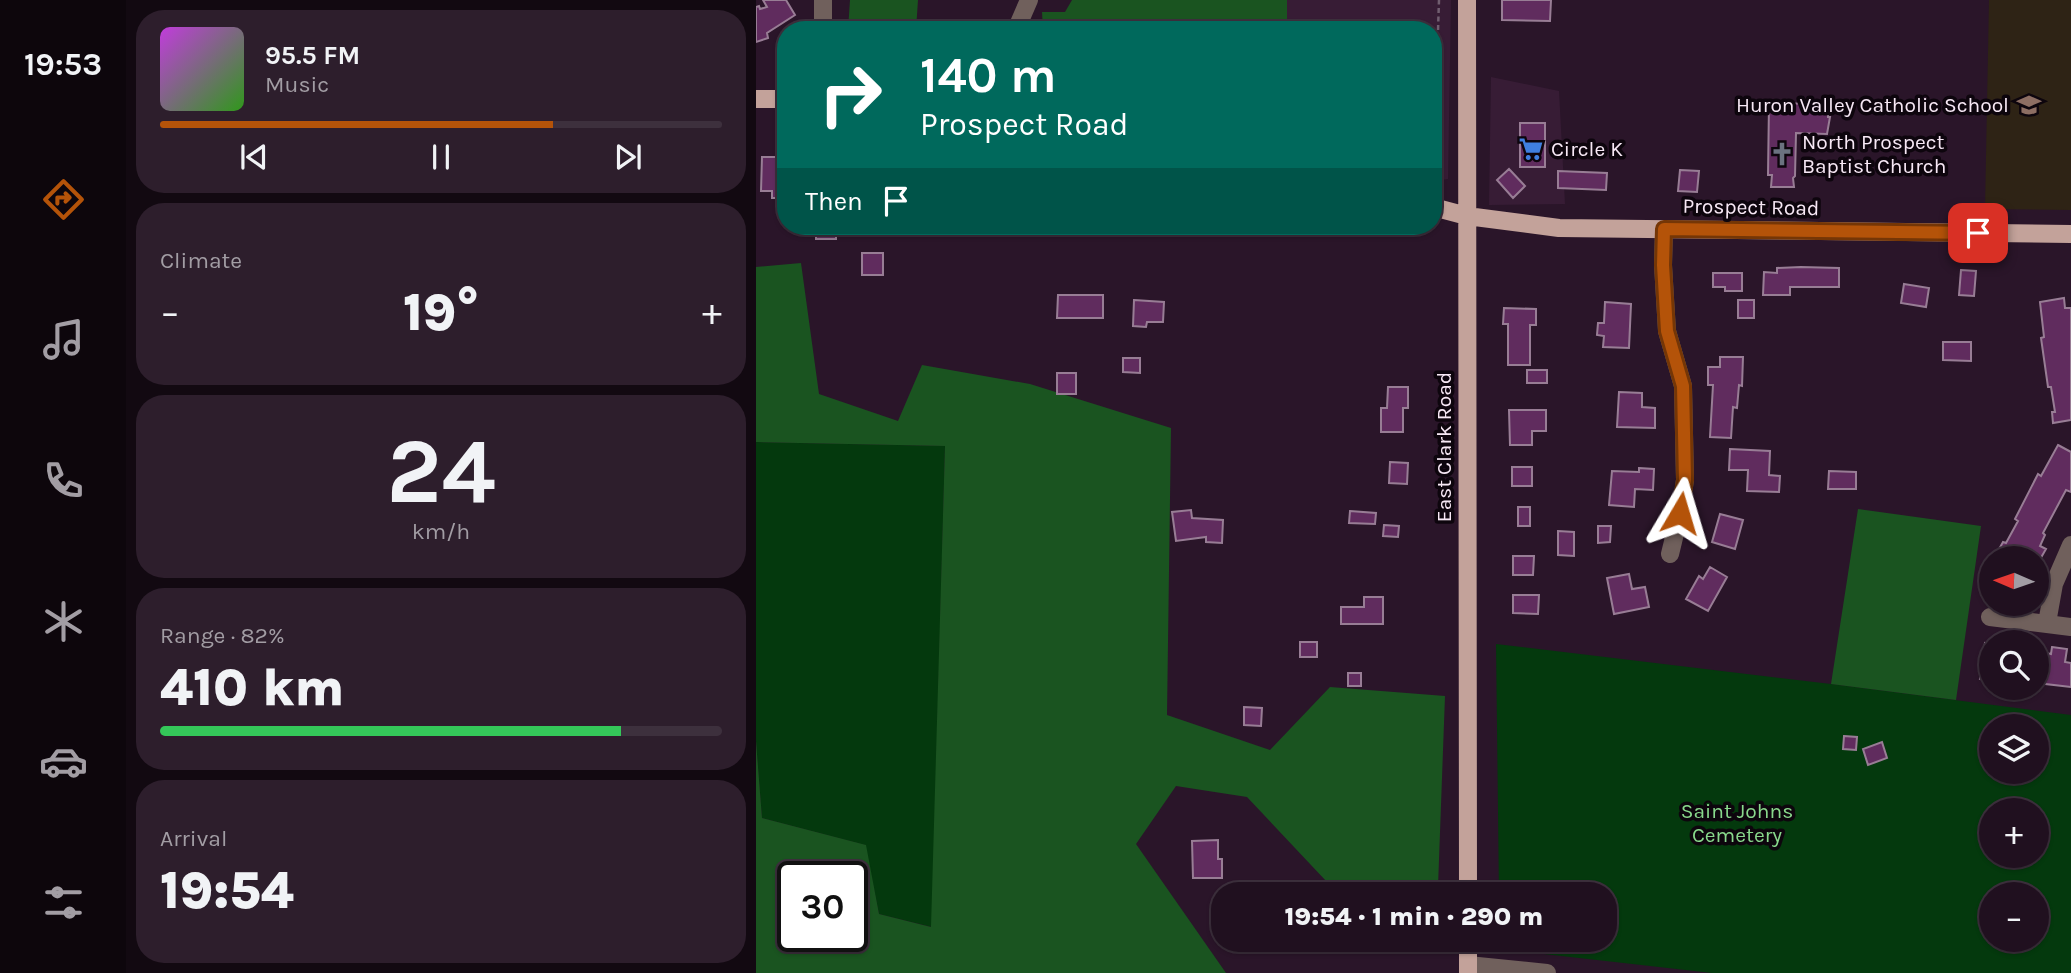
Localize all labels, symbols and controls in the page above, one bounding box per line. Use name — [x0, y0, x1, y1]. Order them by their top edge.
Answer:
text: 95.5 FM — [265, 40, 360, 71]
text: 19:53 — [24, 46, 102, 83]
text: 140 m — [920, 47, 1057, 104]
icon: right — [805, 49, 896, 140]
text: Music — [265, 71, 329, 98]
school or university icon: Huron Valley Catholic School — [2015, 91, 2043, 119]
place label: Huron Valley Catholic School — [1736, 93, 2009, 117]
text: Prospect Road — [920, 106, 1129, 143]
place label: North Prospect Baptist Church — [1802, 130, 1946, 178]
supermarket icon: Circle K — [1517, 135, 1545, 163]
place label: Circle K — [1551, 137, 1623, 161]
icon: previous — [235, 138, 273, 176]
icon: pause — [422, 138, 460, 176]
icon: next — [609, 138, 647, 176]
church icon: North Prospect Baptist Church — [1768, 140, 1796, 168]
icon: directions — [39, 175, 88, 224]
icon: arrive — [877, 182, 915, 220]
text: Then — [805, 186, 863, 217]
street label: Prospect Road — [1682, 194, 1820, 220]
pin — [1948, 203, 2008, 263]
icon: arrive — [1959, 214, 1997, 252]
text: Climate — [160, 247, 242, 274]
text: 19° — [403, 282, 479, 343]
text: − — [160, 290, 180, 335]
text: + — [702, 290, 722, 335]
icon: music — [39, 315, 88, 364]
street label: East Clark Road — [1432, 372, 1456, 522]
text: 24 — [386, 419, 496, 525]
icon: phone — [39, 456, 88, 505]
position arrow — [1643, 476, 1717, 550]
text: km/h — [412, 518, 470, 545]
north arrow — [1979, 546, 2049, 616]
map controls — [1979, 546, 2049, 952]
icon: climate — [39, 597, 88, 646]
text: Range · 82% — [160, 622, 285, 649]
button: search — [1979, 630, 2049, 700]
text: 410 km — [160, 657, 344, 718]
button: layers — [1979, 714, 2049, 784]
icon: car — [39, 737, 88, 786]
button: + — [1979, 798, 2049, 868]
park label: Saint Johns Cemetery — [1681, 799, 1793, 847]
text: Arrival — [160, 825, 227, 852]
text: 19:54 — [160, 860, 294, 921]
speed limit sign: 30 — [777, 861, 868, 952]
icon: filters — [39, 878, 88, 927]
button: − — [1979, 882, 2049, 952]
text: 19:54 · 1 min · 290 m — [1285, 901, 1543, 932]

